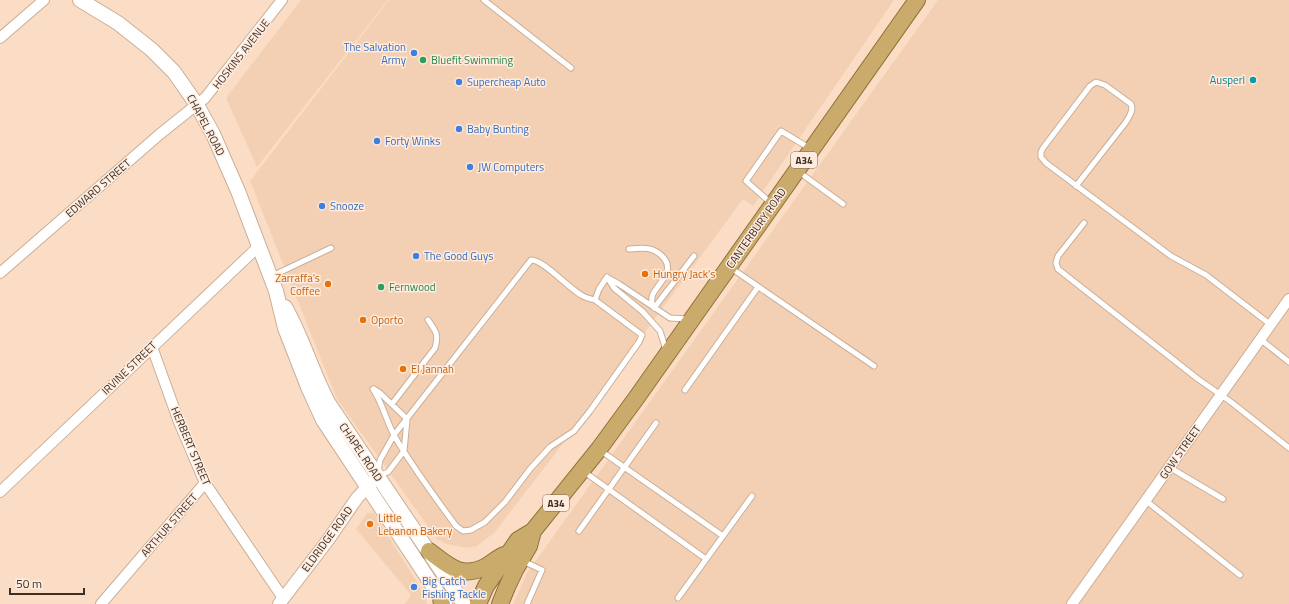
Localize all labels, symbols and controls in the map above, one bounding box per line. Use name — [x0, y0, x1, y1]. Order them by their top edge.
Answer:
street label: HOSKINS AVENUE — [209, 16, 273, 92]
place label: The Salvation Army — [344, 39, 407, 68]
marker: The Salvation Army — [409, 48, 419, 58]
place label: Bluefit Swimming — [431, 52, 513, 68]
marker: Bluefit Swimming — [418, 55, 428, 65]
place label: Ausperl — [1210, 72, 1245, 88]
place label: Supercheap Auto — [467, 74, 546, 90]
marker: Ausperl — [1248, 75, 1258, 85]
marker: Supercheap Auto — [454, 77, 464, 87]
street label: CHAPEL ROAD — [183, 91, 229, 159]
place label: Baby Bunting — [467, 121, 529, 137]
marker: Baby Bunting — [454, 124, 464, 134]
place label: Forty Winks — [385, 133, 440, 149]
marker: Forty Winks — [372, 136, 382, 146]
road number: A34 — [791, 152, 817, 168]
street label: EDWARD STREET — [62, 155, 134, 221]
place label: JW Computers — [478, 159, 544, 175]
marker: JW Computers — [465, 162, 475, 172]
street label: CANTERBURY ROAD — [722, 185, 790, 271]
place label: Snooze — [330, 198, 364, 214]
marker: Snooze — [317, 201, 327, 211]
place label: The Good Guys — [424, 248, 493, 264]
marker: The Good Guys — [411, 251, 421, 261]
place label: Hungry Jack's — [653, 266, 715, 282]
marker: Hungry Jack's — [640, 269, 650, 279]
place label: Zarraffa's Coffee — [275, 270, 320, 299]
marker: Zarraffa's Coffee — [323, 279, 333, 289]
place label: Fernwood — [389, 279, 436, 295]
marker: Fernwood — [376, 282, 386, 292]
place label: Oporto — [371, 312, 404, 328]
marker: Oporto — [358, 315, 368, 325]
street label: IRVINE STREET — [98, 337, 160, 398]
place label: El Jannah — [411, 361, 454, 377]
marker: El Jannah — [398, 364, 408, 374]
street label: HERBERT STREET — [167, 404, 215, 488]
street label: CHAPEL ROAD — [335, 419, 387, 485]
street label: GOW STREET — [1155, 422, 1205, 482]
street label: ARTHUR STREET — [137, 490, 201, 560]
road number: A34 — [543, 495, 569, 511]
street label: ELDRIDGE ROAD — [298, 503, 356, 575]
place label: Little Lebanon Bakery — [378, 510, 453, 539]
marker: Little Lebanon Bakery — [365, 519, 375, 529]
scale bar — [10, 570, 84, 596]
place label: Big Catch Fishing Tackle — [422, 573, 487, 602]
text: 50 m — [16, 574, 42, 593]
marker: Big Catch Fishing Tackle — [409, 582, 419, 592]

